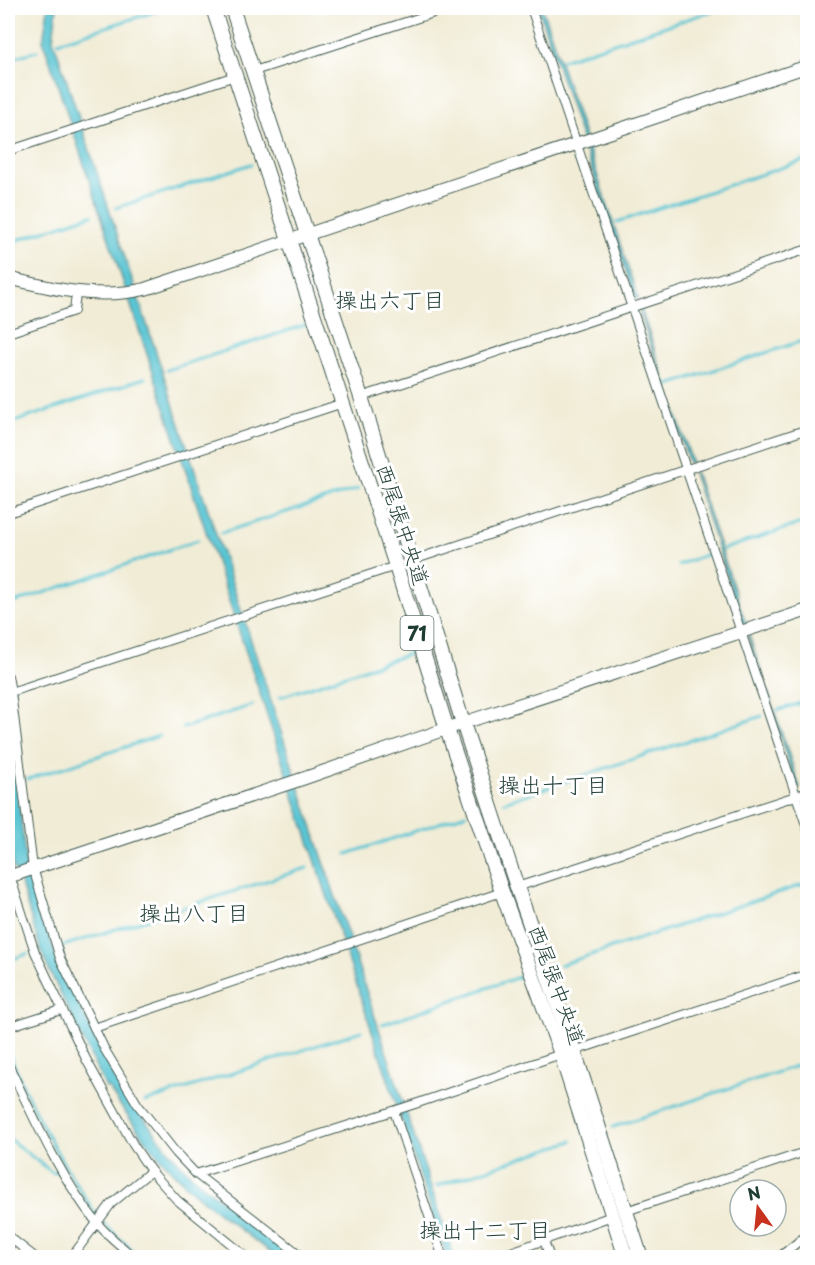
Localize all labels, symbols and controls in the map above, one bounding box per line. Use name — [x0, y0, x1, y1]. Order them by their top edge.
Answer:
district label: 操出六丁目 — [335, 282, 445, 315]
street label: 西尾張中央道 — [369, 459, 439, 589]
road number: 71 — [400, 616, 434, 650]
district label: 操出十丁目 — [498, 767, 608, 800]
district label: 操出八丁目 — [139, 895, 249, 928]
street label: 西尾張中央道 — [521, 919, 595, 1049]
north arrow — [728, 1178, 788, 1238]
text: N — [745, 1179, 763, 1206]
district label: 操出十二丁目 — [419, 1212, 551, 1245]

